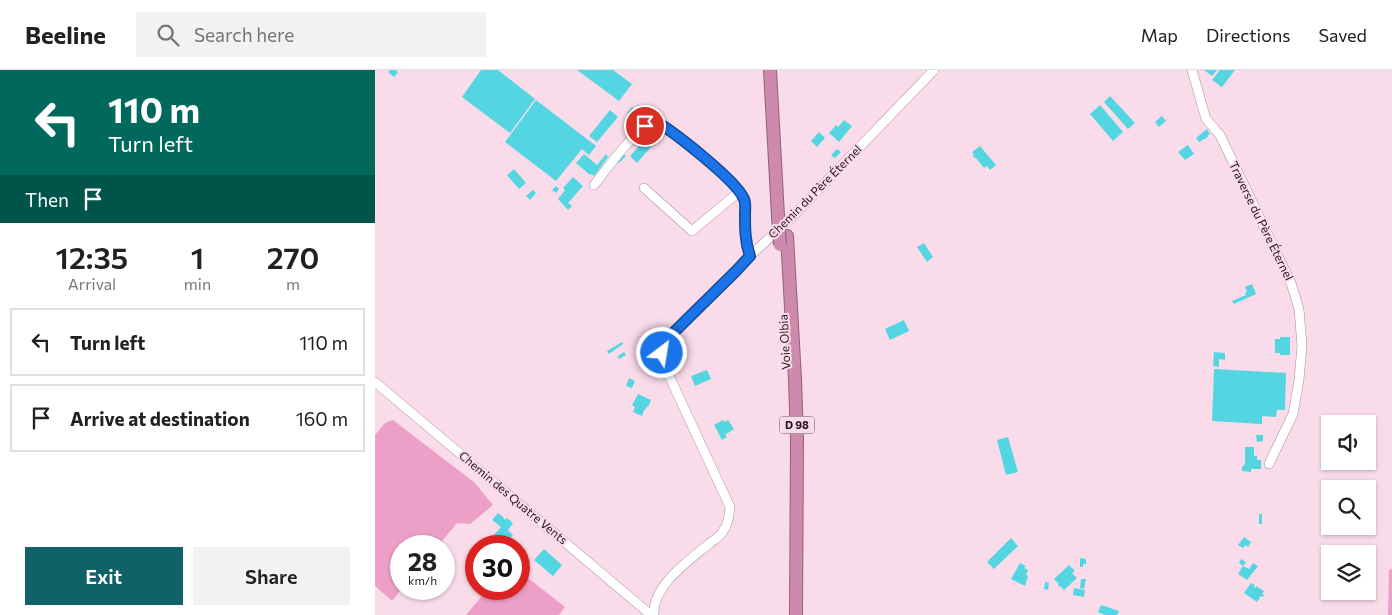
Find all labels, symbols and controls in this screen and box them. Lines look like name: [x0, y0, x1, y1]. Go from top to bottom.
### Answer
search box: [136, 12, 486, 57]
text: Beeline: [25, 20, 106, 49]
icon: search: [154, 21, 182, 49]
text: Search here: [194, 23, 294, 46]
text: Map: [1141, 24, 1178, 46]
text: Directions: [1206, 24, 1290, 46]
text: Saved: [1318, 24, 1367, 46]
text: 110 m: [108, 87, 200, 130]
icon: left: [25, 90, 90, 155]
pin: [624, 105, 666, 147]
icon: arrive: [631, 112, 659, 140]
text: Turn left: [108, 130, 193, 157]
street label: Chemin du Père Éternel: [765, 142, 864, 241]
street label: Traverse du Père Éternel: [1227, 159, 1297, 282]
icon: arrive: [79, 185, 107, 213]
text: Then: [25, 188, 69, 211]
text: 12:35: [56, 238, 128, 275]
text: 1: [191, 238, 204, 275]
text: 270: [267, 238, 319, 275]
text: Arrival: [68, 274, 116, 293]
text: min: [184, 274, 211, 293]
text: m: [286, 274, 300, 293]
street label: Voie Olbia: [776, 314, 792, 370]
position arrow: [635, 326, 687, 378]
icon: left: [27, 328, 55, 356]
text: Turn left: [70, 331, 145, 354]
text: 110 m: [299, 331, 348, 354]
icon: arrive: [27, 404, 55, 432]
text: Arrive at destination: [70, 407, 250, 430]
text: 160 m: [296, 407, 348, 430]
map controls: [1321, 415, 1376, 600]
button: sound: [1321, 415, 1376, 470]
road number: D 98: [779, 416, 815, 434]
street label: Chemin des Quatre Vents: [457, 448, 571, 547]
button: search: [1321, 480, 1376, 535]
speed limit sign: 30: [465, 535, 530, 600]
button: layers: [1321, 545, 1376, 600]
text: 28: [408, 546, 437, 576]
button: Exit: [25, 547, 183, 605]
button: Share: [193, 547, 350, 605]
text: km/h: [408, 573, 437, 587]

